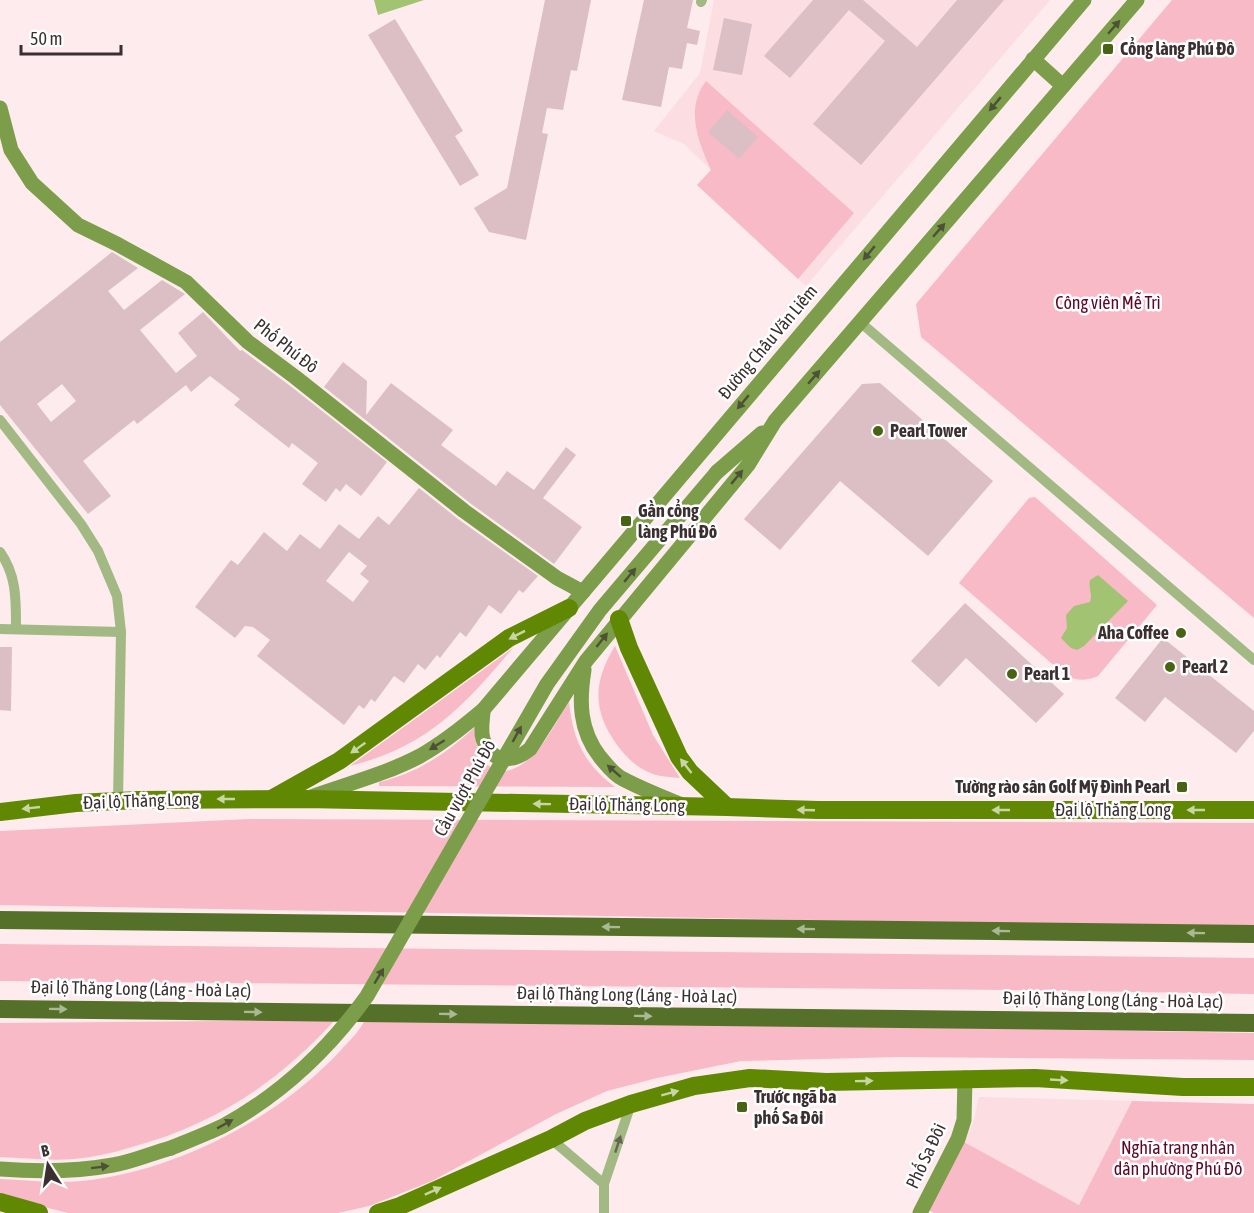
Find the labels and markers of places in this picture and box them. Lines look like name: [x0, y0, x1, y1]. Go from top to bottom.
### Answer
place label: Cổng làng Phú Đô: [1120, 37, 1235, 59]
marker: Cổng làng Phú Đô: [1101, 42, 1115, 56]
place label: Pearl Tower: [890, 420, 968, 441]
marker: Pearl Tower: [871, 424, 885, 438]
place label: Gần cổng làng Phú Đô: [638, 499, 717, 542]
marker: Gần cổng làng Phú Đô: [619, 514, 633, 528]
place label: Aha Coffee: [1097, 622, 1169, 643]
marker: Aha Coffee: [1174, 626, 1188, 640]
place label: Pearl 2: [1182, 656, 1228, 677]
marker: Pearl 2: [1163, 660, 1177, 674]
place label: Pearl 1: [1024, 663, 1070, 684]
marker: Pearl 1: [1005, 667, 1019, 681]
place label: Tường rào sân Golf Mỹ Đình Pearl: [955, 776, 1170, 797]
marker: Tường rào sân Golf Mỹ Đình Pearl: [1175, 780, 1189, 794]
place label: Trước ngã ba phố Sa Đôi: [754, 1086, 836, 1128]
marker: Trước ngã ba phố Sa Đôi: [735, 1100, 749, 1114]

